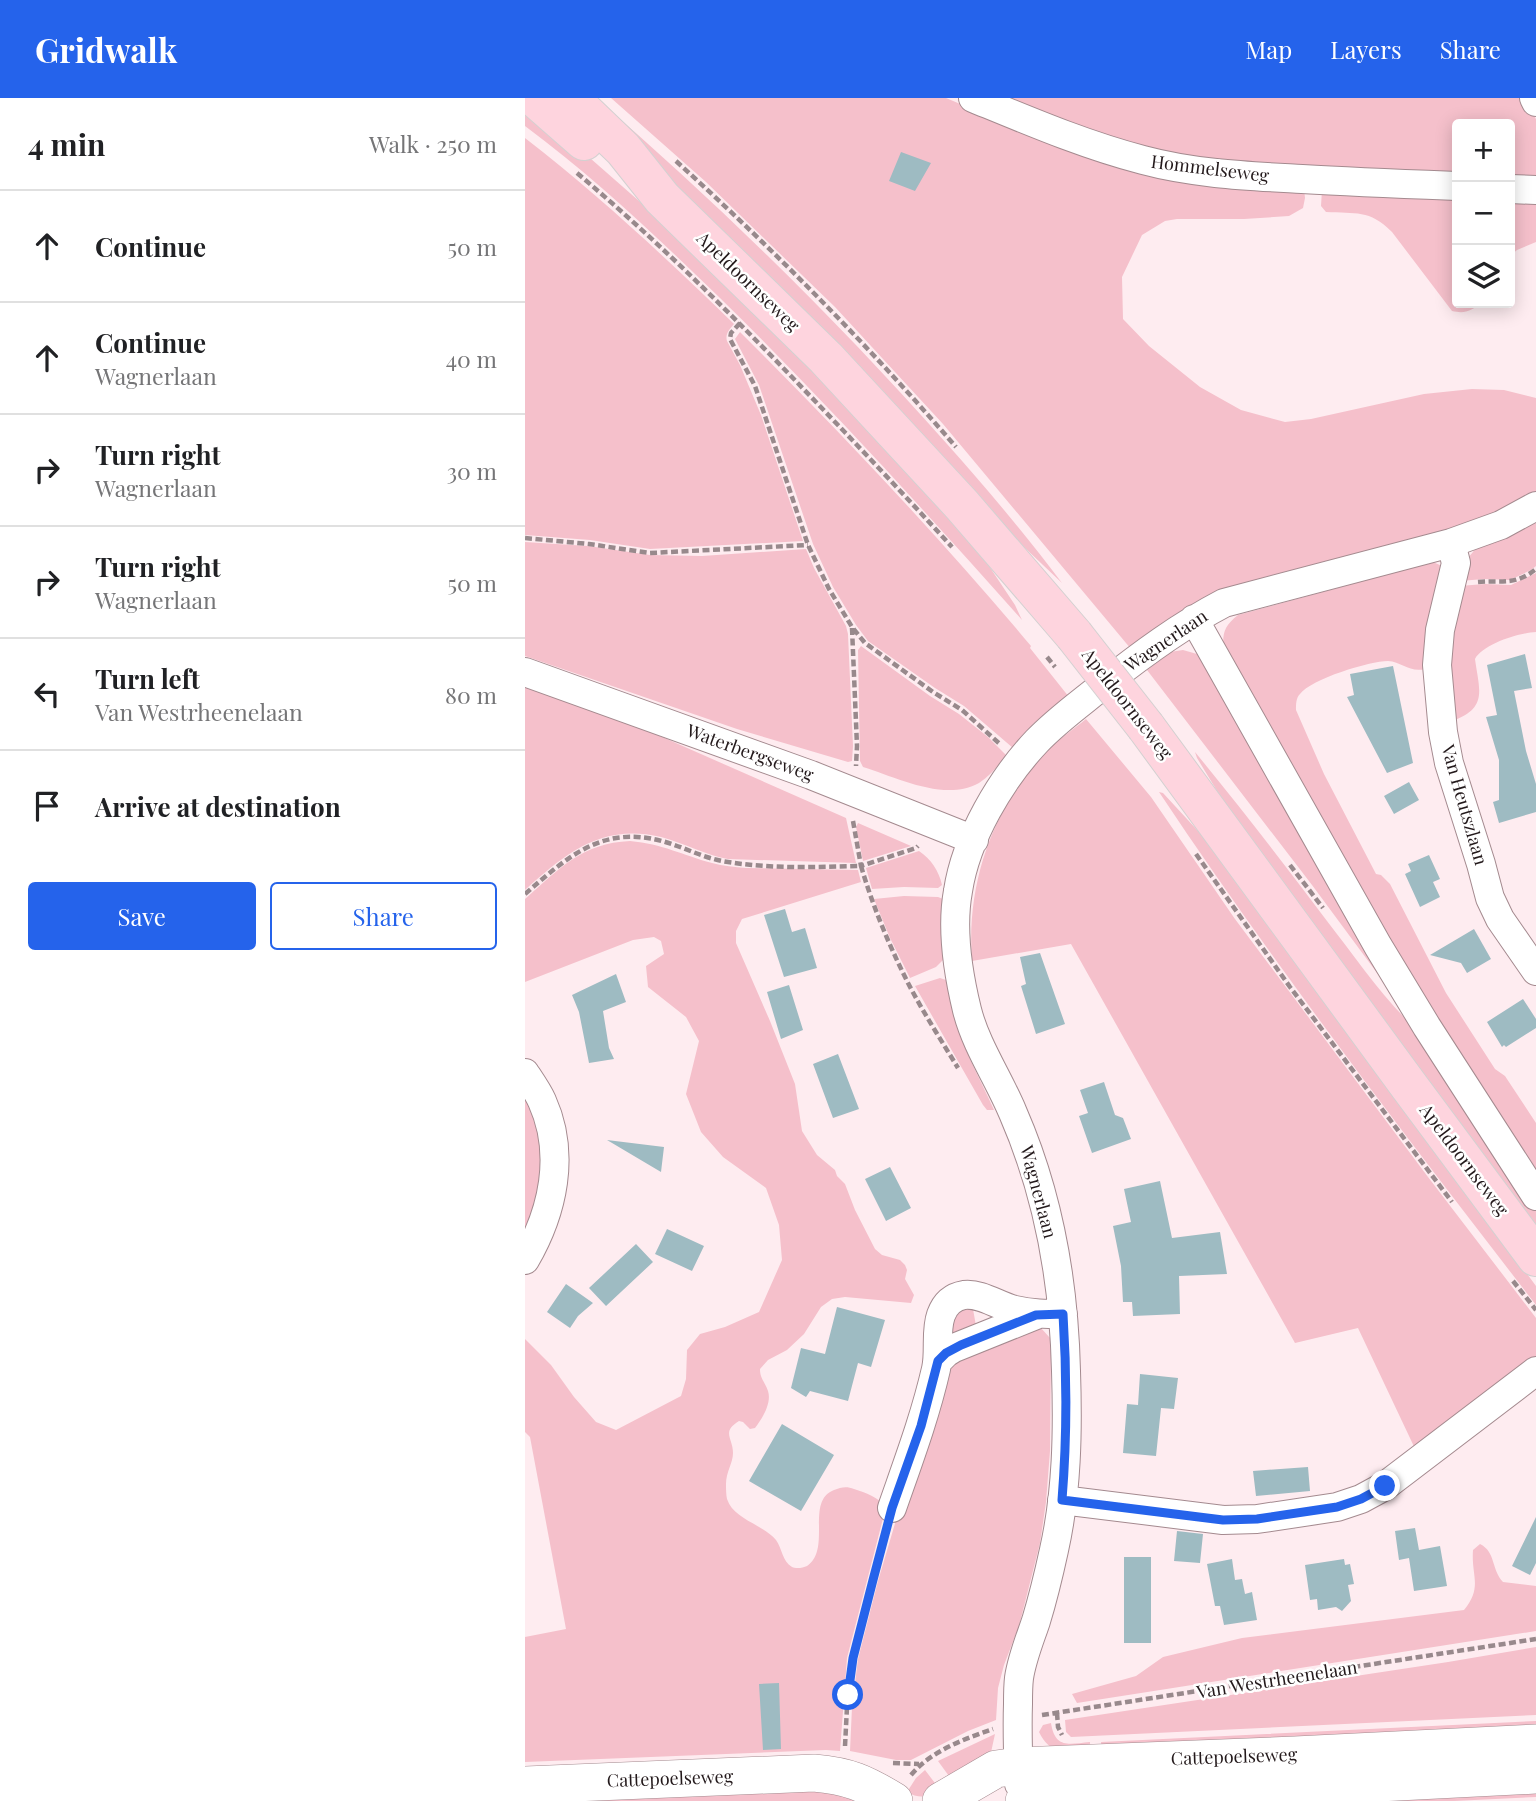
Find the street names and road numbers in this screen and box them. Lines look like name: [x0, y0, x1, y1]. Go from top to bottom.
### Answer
street label: Hommelseweg: [1150, 149, 1271, 187]
street label: Apeldoornseweg: [691, 225, 806, 337]
street label: Wagnerlaan: [1118, 603, 1212, 677]
street label: Apeldoornseweg: [1076, 642, 1179, 764]
street label: Waterbergseweg: [683, 718, 818, 786]
street label: Van Heutszlaan: [1436, 741, 1494, 868]
street label: Apeldoornseweg: [1414, 1098, 1515, 1221]
street label: Wagnerlaan: [1015, 1142, 1063, 1241]
street label: Van Westrheenelaan: [1194, 1654, 1359, 1704]
street label: Cattepoelseweg: [1170, 1742, 1298, 1770]
street label: Cattepoelseweg: [606, 1764, 734, 1792]

